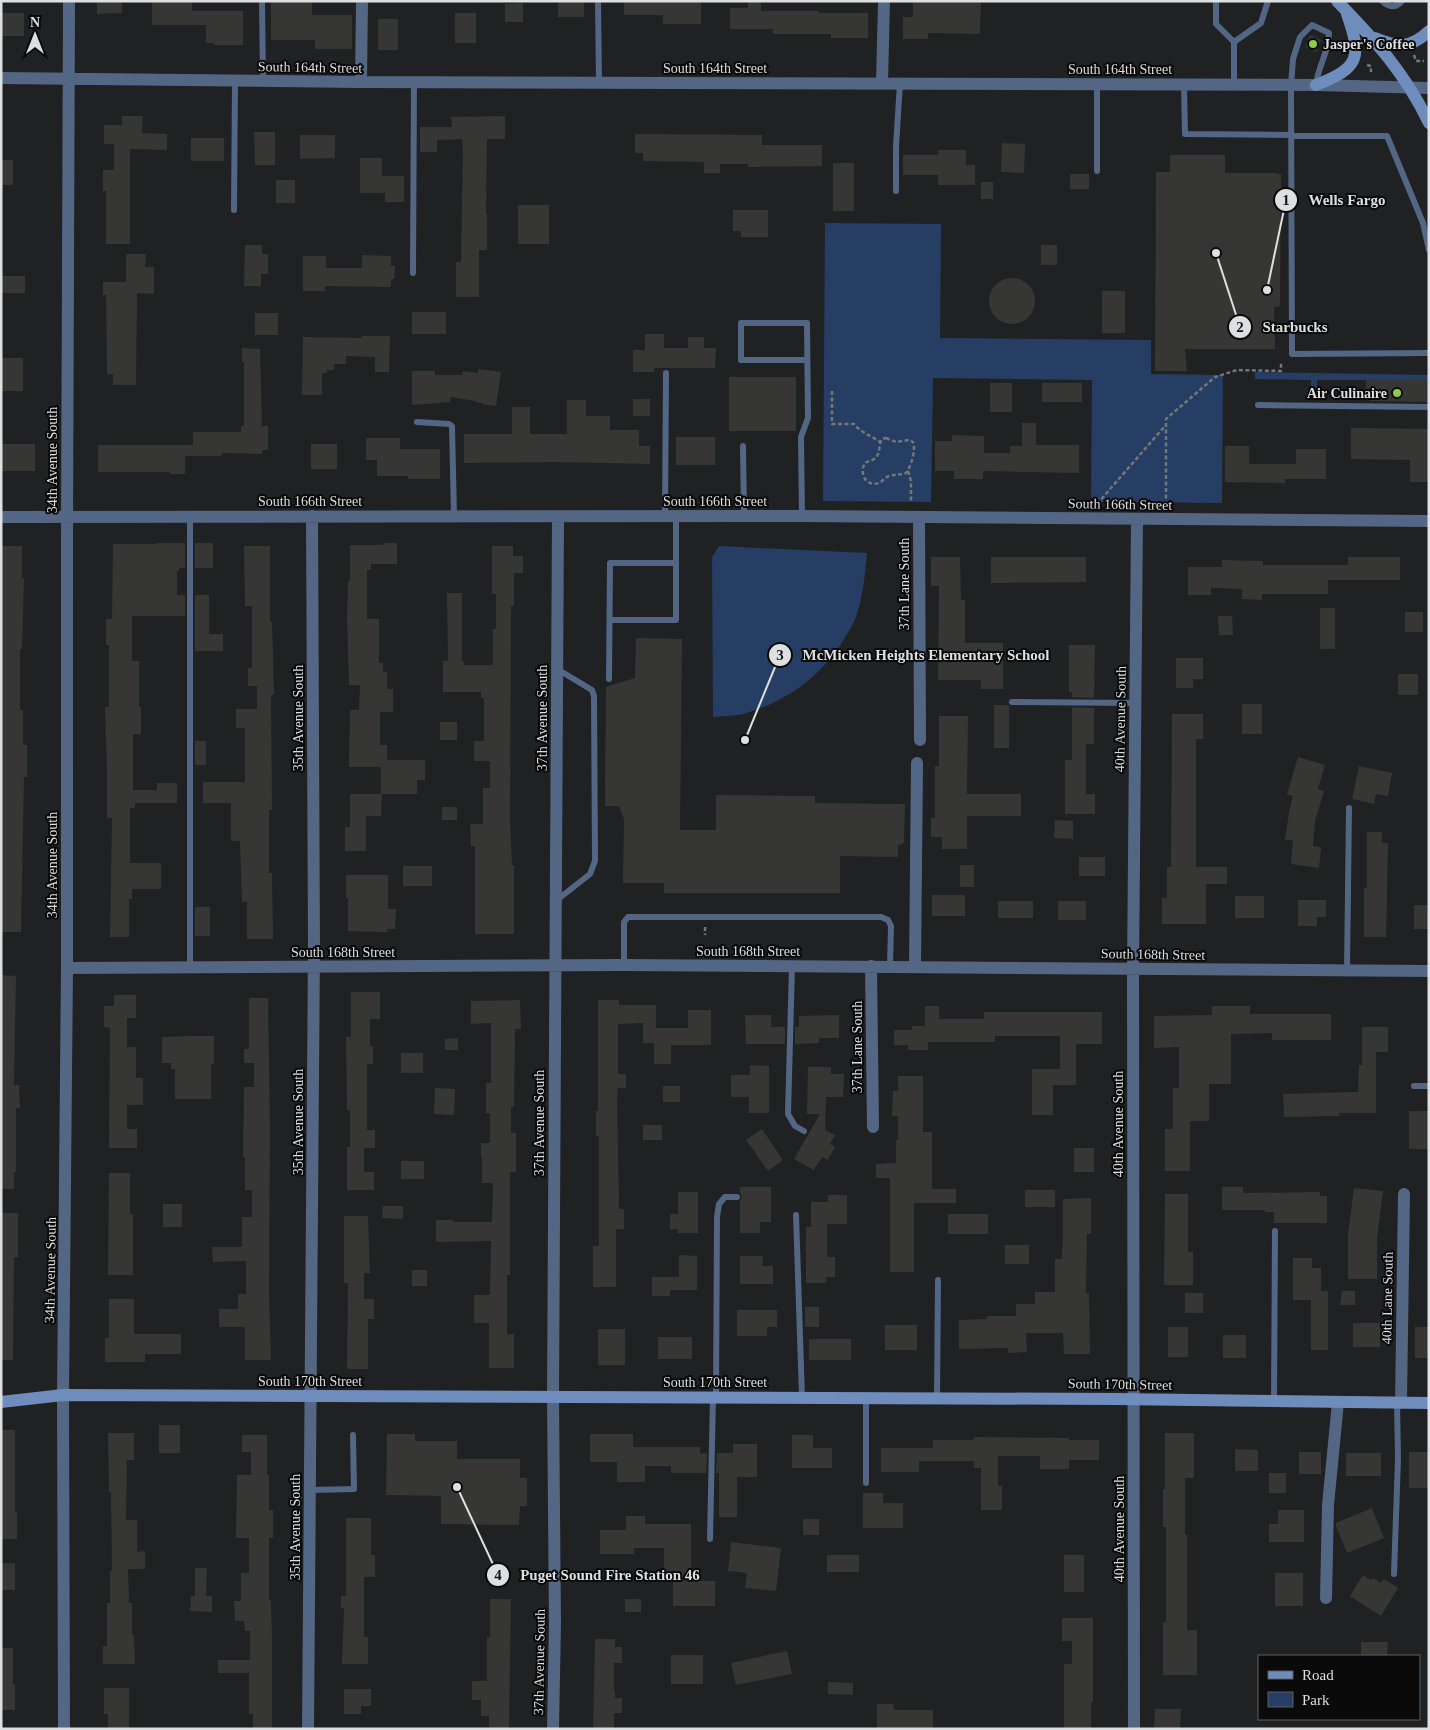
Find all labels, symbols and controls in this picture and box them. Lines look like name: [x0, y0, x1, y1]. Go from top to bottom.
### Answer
north arrow: [10, 10, 60, 60]
text: N: [30, 15, 40, 30]
place label: Jasper's Coffee: [1323, 37, 1414, 52]
marker: Jasper's Coffee: [1307, 38, 1319, 50]
street label: South 164th Street: [258, 59, 362, 76]
street label: South 164th Street: [663, 61, 767, 76]
street label: South 164th Street: [1068, 62, 1172, 77]
callout: Wells Fargo: [1273, 185, 1395, 215]
text: 1: [1282, 192, 1290, 208]
text: Wells Fargo: [1308, 192, 1386, 208]
callout: Starbucks: [1227, 312, 1337, 342]
text: 2: [1236, 319, 1244, 335]
text: Starbucks: [1262, 319, 1328, 335]
place label: Air Culinaire: [1307, 386, 1387, 401]
marker: Air Culinaire: [1391, 387, 1403, 399]
street label: 34th Avenue South: [45, 407, 60, 513]
street label: South 166th Street: [258, 494, 362, 509]
street label: South 166th Street: [663, 494, 767, 509]
street label: South 166th Street: [1068, 496, 1172, 513]
street label: 37th Lane South: [897, 538, 912, 630]
callout: McMicken Heights Elementary School: [768, 640, 1060, 670]
text: 3: [776, 647, 784, 663]
text: McMicken Heights Elementary School: [802, 647, 1050, 663]
street label: 35th Avenue South: [291, 665, 306, 771]
street label: 37th Avenue South: [535, 665, 550, 771]
street label: 40th Avenue South: [1112, 666, 1129, 772]
street label: 34th Avenue South: [45, 812, 60, 918]
street label: South 168th Street: [696, 944, 800, 959]
street label: South 168th Street: [291, 945, 395, 960]
street label: South 168th Street: [1101, 946, 1205, 963]
street label: 37th Lane South: [850, 1001, 865, 1093]
street label: 35th Avenue South: [291, 1069, 306, 1175]
street label: 37th Avenue South: [532, 1070, 547, 1176]
street label: 40th Avenue South: [1111, 1071, 1126, 1177]
street label: 34th Avenue South: [42, 1217, 59, 1323]
street label: 40th Lane South: [1379, 1252, 1396, 1344]
street label: South 170th Street: [258, 1374, 362, 1389]
street label: South 170th Street: [663, 1375, 767, 1390]
street label: South 170th Street: [1068, 1376, 1172, 1393]
street label: 35th Avenue South: [288, 1474, 303, 1580]
street label: 40th Avenue South: [1112, 1476, 1127, 1582]
callout: Puget Sound Fire Station 46: [485, 1560, 710, 1590]
text: 4: [494, 1567, 502, 1583]
text: Puget Sound Fire Station 46: [520, 1567, 700, 1583]
street label: 37th Avenue South: [531, 1609, 548, 1715]
legend: [1258, 1655, 1420, 1720]
text: Road: [1302, 1667, 1334, 1683]
text: Park: [1302, 1692, 1330, 1708]

